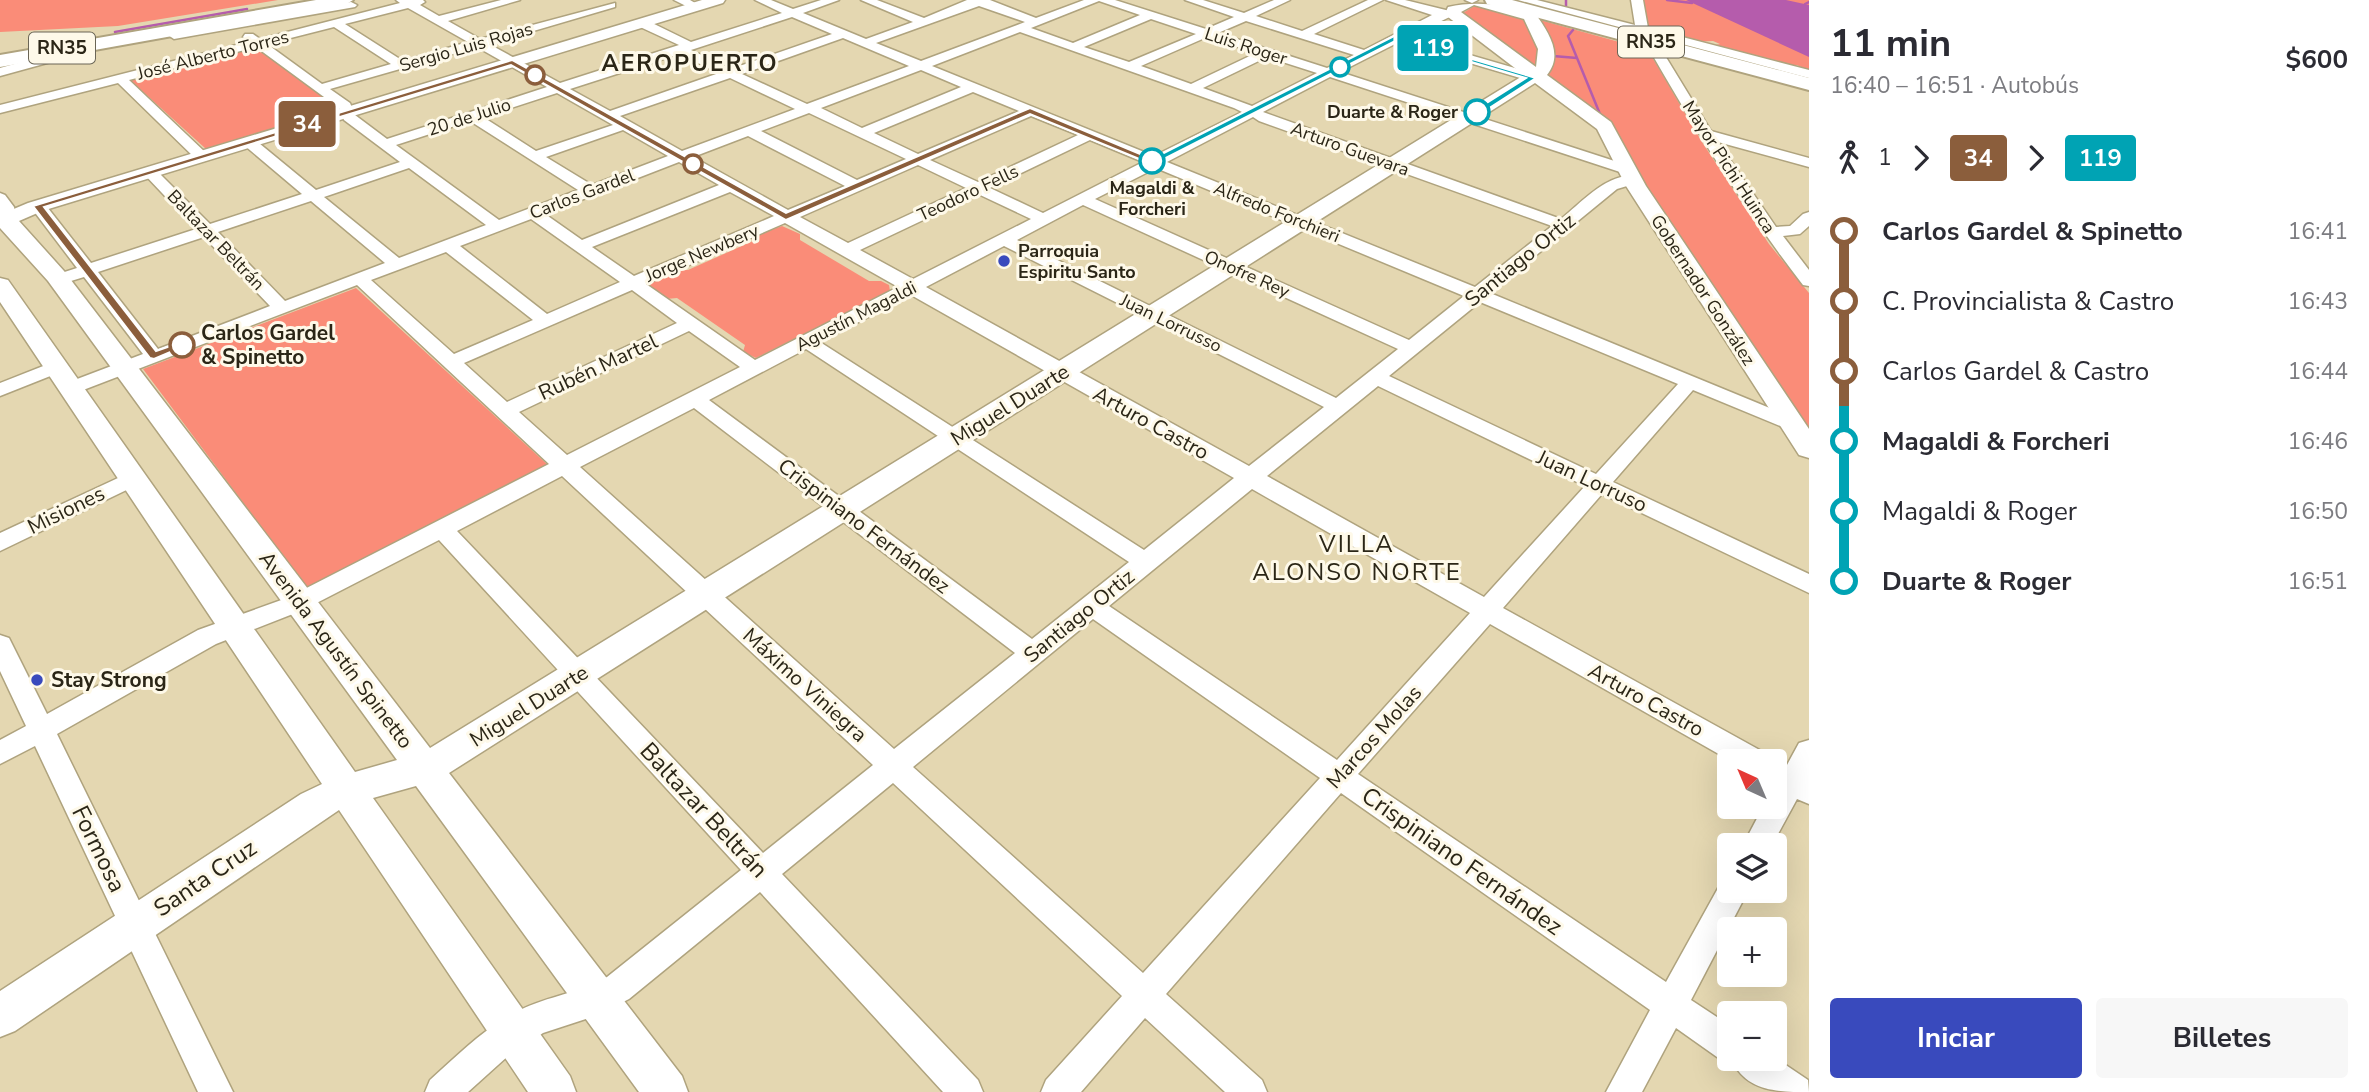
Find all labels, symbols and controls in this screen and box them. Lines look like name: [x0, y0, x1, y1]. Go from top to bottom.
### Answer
street label: Sergio Luis Rojas: [396, 16, 536, 78]
text: 11 min: [1830, 18, 1951, 69]
street label: Luis Roger: [1202, 21, 1291, 71]
street label: José Alberto Torres: [134, 25, 291, 86]
line badge: 119: [1393, 25, 1473, 71]
road number: RN35: [1618, 26, 1684, 58]
road number: RN35: [29, 32, 95, 64]
text: 119: [1411, 32, 1455, 64]
text: $600: [2286, 42, 2348, 77]
district label: AEROPUERTO: [602, 48, 778, 79]
unlabelled marker: [1330, 57, 1350, 77]
unlabelled marker: [525, 65, 545, 85]
text: 16:40 – 16:51 · Autobús: [1830, 70, 2079, 101]
street label: 20 de Julio: [424, 92, 514, 142]
street label: Mayor Pichi Huinca: [1677, 96, 1781, 238]
marker: Duarte & Roger: [1464, 99, 1490, 125]
place label: Duarte & Roger: [1327, 100, 1458, 124]
line badge: 34: [276, 101, 338, 147]
text: 34: [293, 108, 321, 140]
street label: Arturo Guevara: [1287, 116, 1413, 182]
icon: walk: [1830, 139, 1868, 177]
icon: forward: [1902, 139, 1940, 177]
icon: forward: [2017, 139, 2055, 177]
text: 1: [1878, 142, 1892, 173]
text: 34: [1964, 142, 1993, 174]
text: 119: [2079, 142, 2122, 174]
marker: Magaldi & Forcheri: [1139, 148, 1165, 174]
unlabelled marker: [683, 154, 703, 174]
street label: Teodoro Fells: [914, 159, 1022, 227]
street label: Carlos Gardel: [526, 163, 639, 225]
place label: Magaldi & Forcheri: [1109, 176, 1196, 221]
street label: Alfredo Forchieri: [1210, 176, 1344, 248]
street label: Baltazar Beltrán: [162, 185, 270, 295]
street label: Santiago Ortiz: [1459, 207, 1581, 313]
street label: Gobernador González: [1645, 210, 1761, 370]
text: Carlos Gardel & Spinetto: [1882, 214, 2183, 249]
text: 16:41: [2288, 216, 2348, 247]
street label: Jorge Newbery: [641, 218, 763, 288]
place label: Parroquia Espiritu Santo: [1018, 239, 1136, 284]
street label: Onofre Rey: [1201, 245, 1294, 304]
marker: Parroquia Espiritu Santo: [996, 253, 1012, 269]
street label: Agustín Magaldi: [792, 275, 920, 357]
text: C. Provincialista & Castro: [1882, 284, 2174, 319]
text: 16:43: [2288, 286, 2348, 317]
street label: Juan Lorrusso: [1115, 288, 1226, 358]
place label: Carlos Gardel & Spinetto: [201, 319, 335, 371]
street label: Rubén Martel: [534, 327, 663, 407]
marker: Carlos Gardel & Spinetto: [169, 332, 195, 358]
text: Carlos Gardel & Castro: [1882, 354, 2149, 389]
text: 16:44: [2288, 356, 2348, 387]
street label: Miguel Duarte: [945, 357, 1075, 453]
street label: Arturo Castro: [1088, 380, 1214, 466]
text: Magaldi & Forcheri: [1882, 424, 2110, 459]
text: 16:46: [2288, 426, 2348, 457]
street label: Juan Lorruso: [1531, 443, 1652, 519]
street label: Crispiniano Fernández: [772, 452, 956, 600]
street label: Misiones: [23, 479, 109, 541]
text: Magaldi & Roger: [1882, 494, 2077, 529]
text: 16:50: [2288, 496, 2348, 527]
district label: VILLA ALONSO NORTE: [1252, 528, 1462, 588]
street label: Avenida Agustín Spinetto: [253, 546, 419, 754]
street label: Santiago Ortiz: [1018, 563, 1140, 669]
text: Duarte & Roger: [1882, 564, 2071, 599]
text: 16:51: [2288, 566, 2348, 597]
street label: Máximo Viniegra: [737, 622, 873, 748]
street label: Arturo Castro: [1583, 657, 1709, 743]
street label: Miguel Duarte: [464, 658, 594, 754]
place label: Stay Strong: [51, 666, 167, 694]
marker: Stay Strong: [29, 672, 45, 688]
street label: Marcos Molas: [1320, 679, 1428, 795]
street label: Baltazar Beltrán: [633, 735, 775, 885]
north arrow: [1717, 749, 1787, 819]
map controls: [1717, 749, 1787, 1071]
street label: Crispiniano Fernández: [1355, 780, 1569, 942]
street label: Formosa: [64, 800, 134, 898]
street label: Santa Cruz: [147, 832, 263, 924]
button: layers: [1717, 833, 1787, 903]
button: +: [1717, 917, 1787, 987]
button: Iniciar: [1830, 998, 2082, 1078]
button: Billetes: [2096, 998, 2348, 1078]
button: −: [1717, 1001, 1787, 1071]

